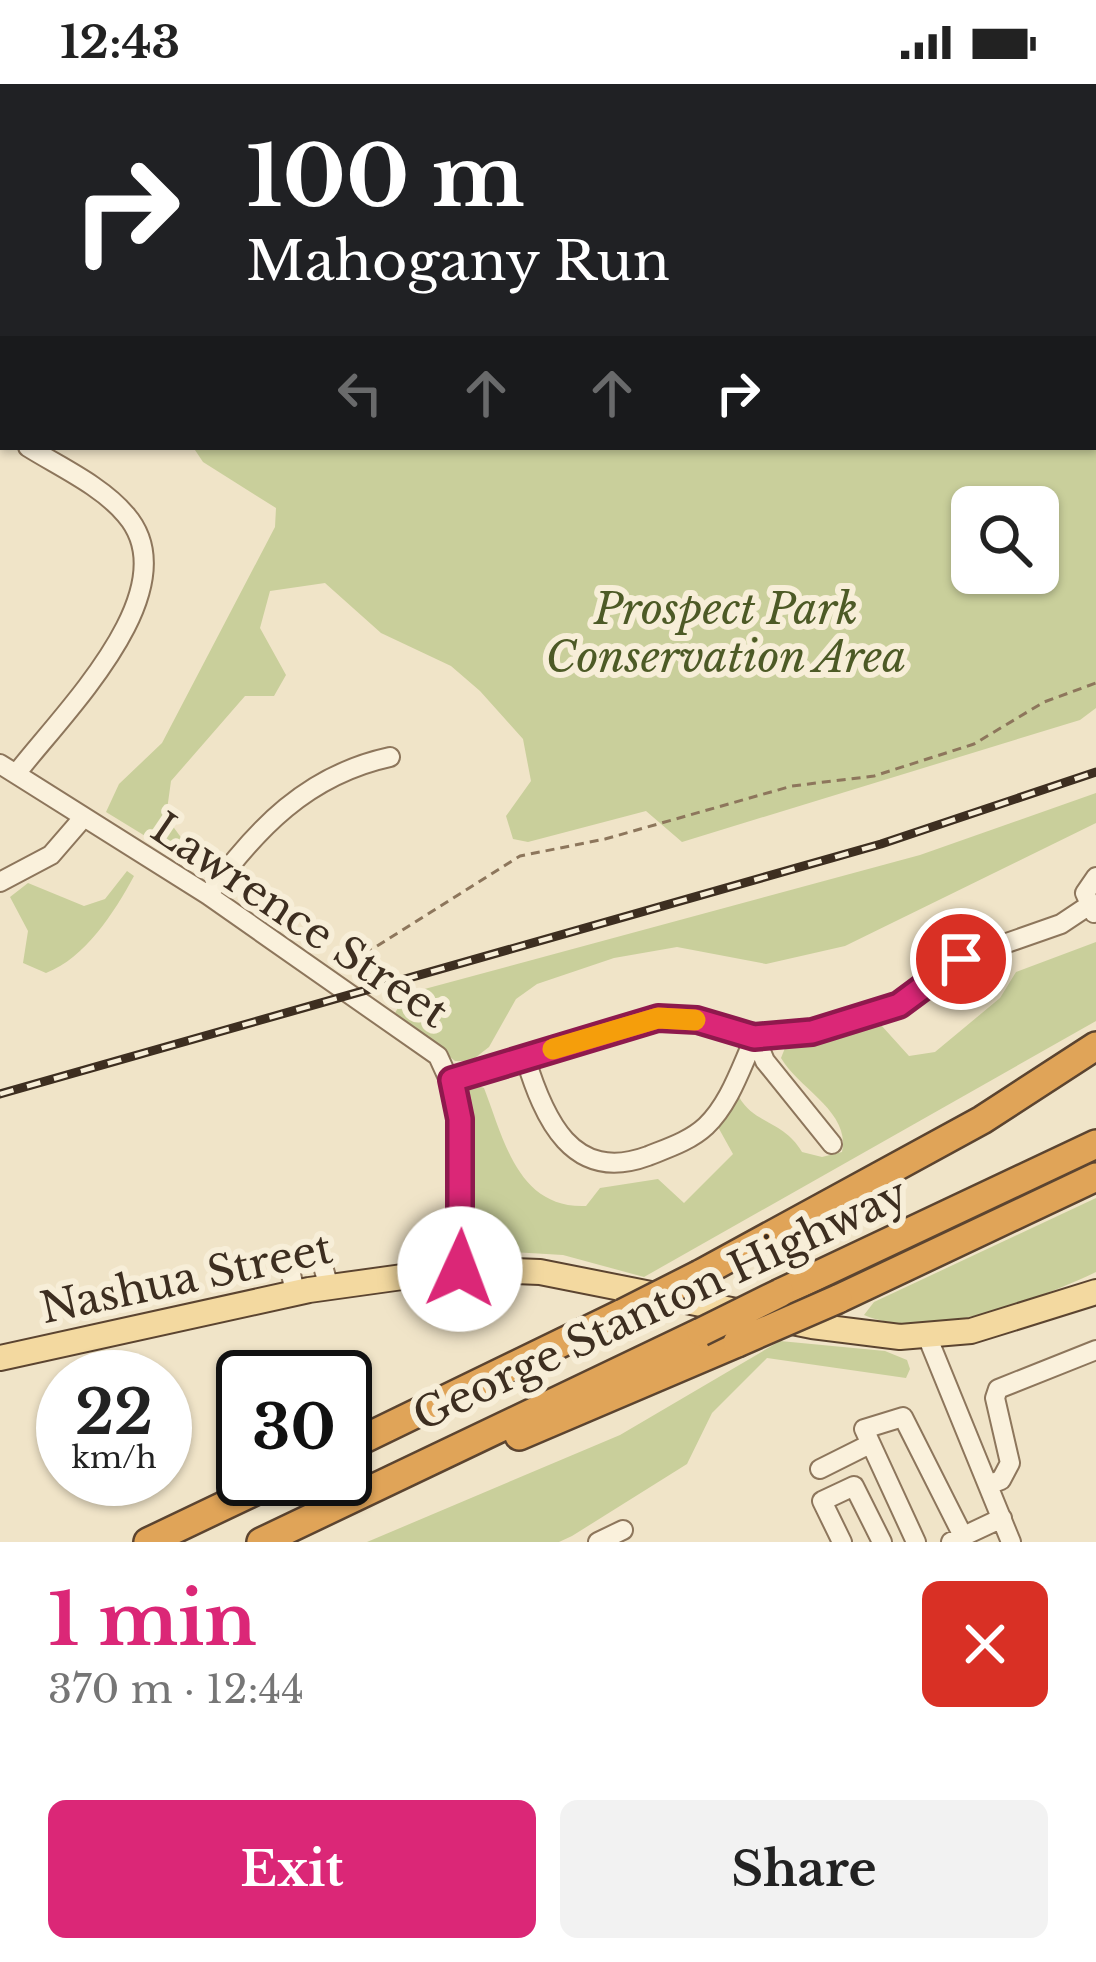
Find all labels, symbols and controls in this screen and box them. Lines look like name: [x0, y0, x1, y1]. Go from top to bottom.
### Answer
text: 12:43: [60, 14, 180, 70]
text: 100 m: [246, 125, 525, 229]
icon: right: [48, 132, 204, 288]
text: Mahogany Run: [246, 228, 670, 295]
icon: left: [327, 360, 393, 426]
icon: ahead: [453, 360, 519, 426]
icon: ahead: [579, 360, 645, 426]
icon: right: [705, 360, 771, 426]
map controls: [951, 486, 1059, 594]
button: search: [951, 486, 1059, 594]
park label: Prospect Park Conservation Area: [546, 583, 906, 683]
street label: Lawrence Street: [142, 802, 458, 1038]
pin: [910, 908, 1012, 1010]
icon: arrive: [928, 926, 994, 992]
street label: George Stanton Highway: [405, 1166, 916, 1442]
position arrow: [397, 1206, 523, 1332]
street label: Nashua Street: [35, 1222, 337, 1334]
speed limit sign: 30: [216, 1350, 372, 1506]
text: 22: [75, 1376, 153, 1450]
text: km/h: [71, 1439, 157, 1476]
text: 1 min: [48, 1575, 257, 1664]
button: close: [922, 1581, 1048, 1707]
text: 370 m · 12:44: [48, 1665, 304, 1714]
button: Exit: [48, 1800, 536, 1938]
button: Share: [560, 1800, 1048, 1938]

